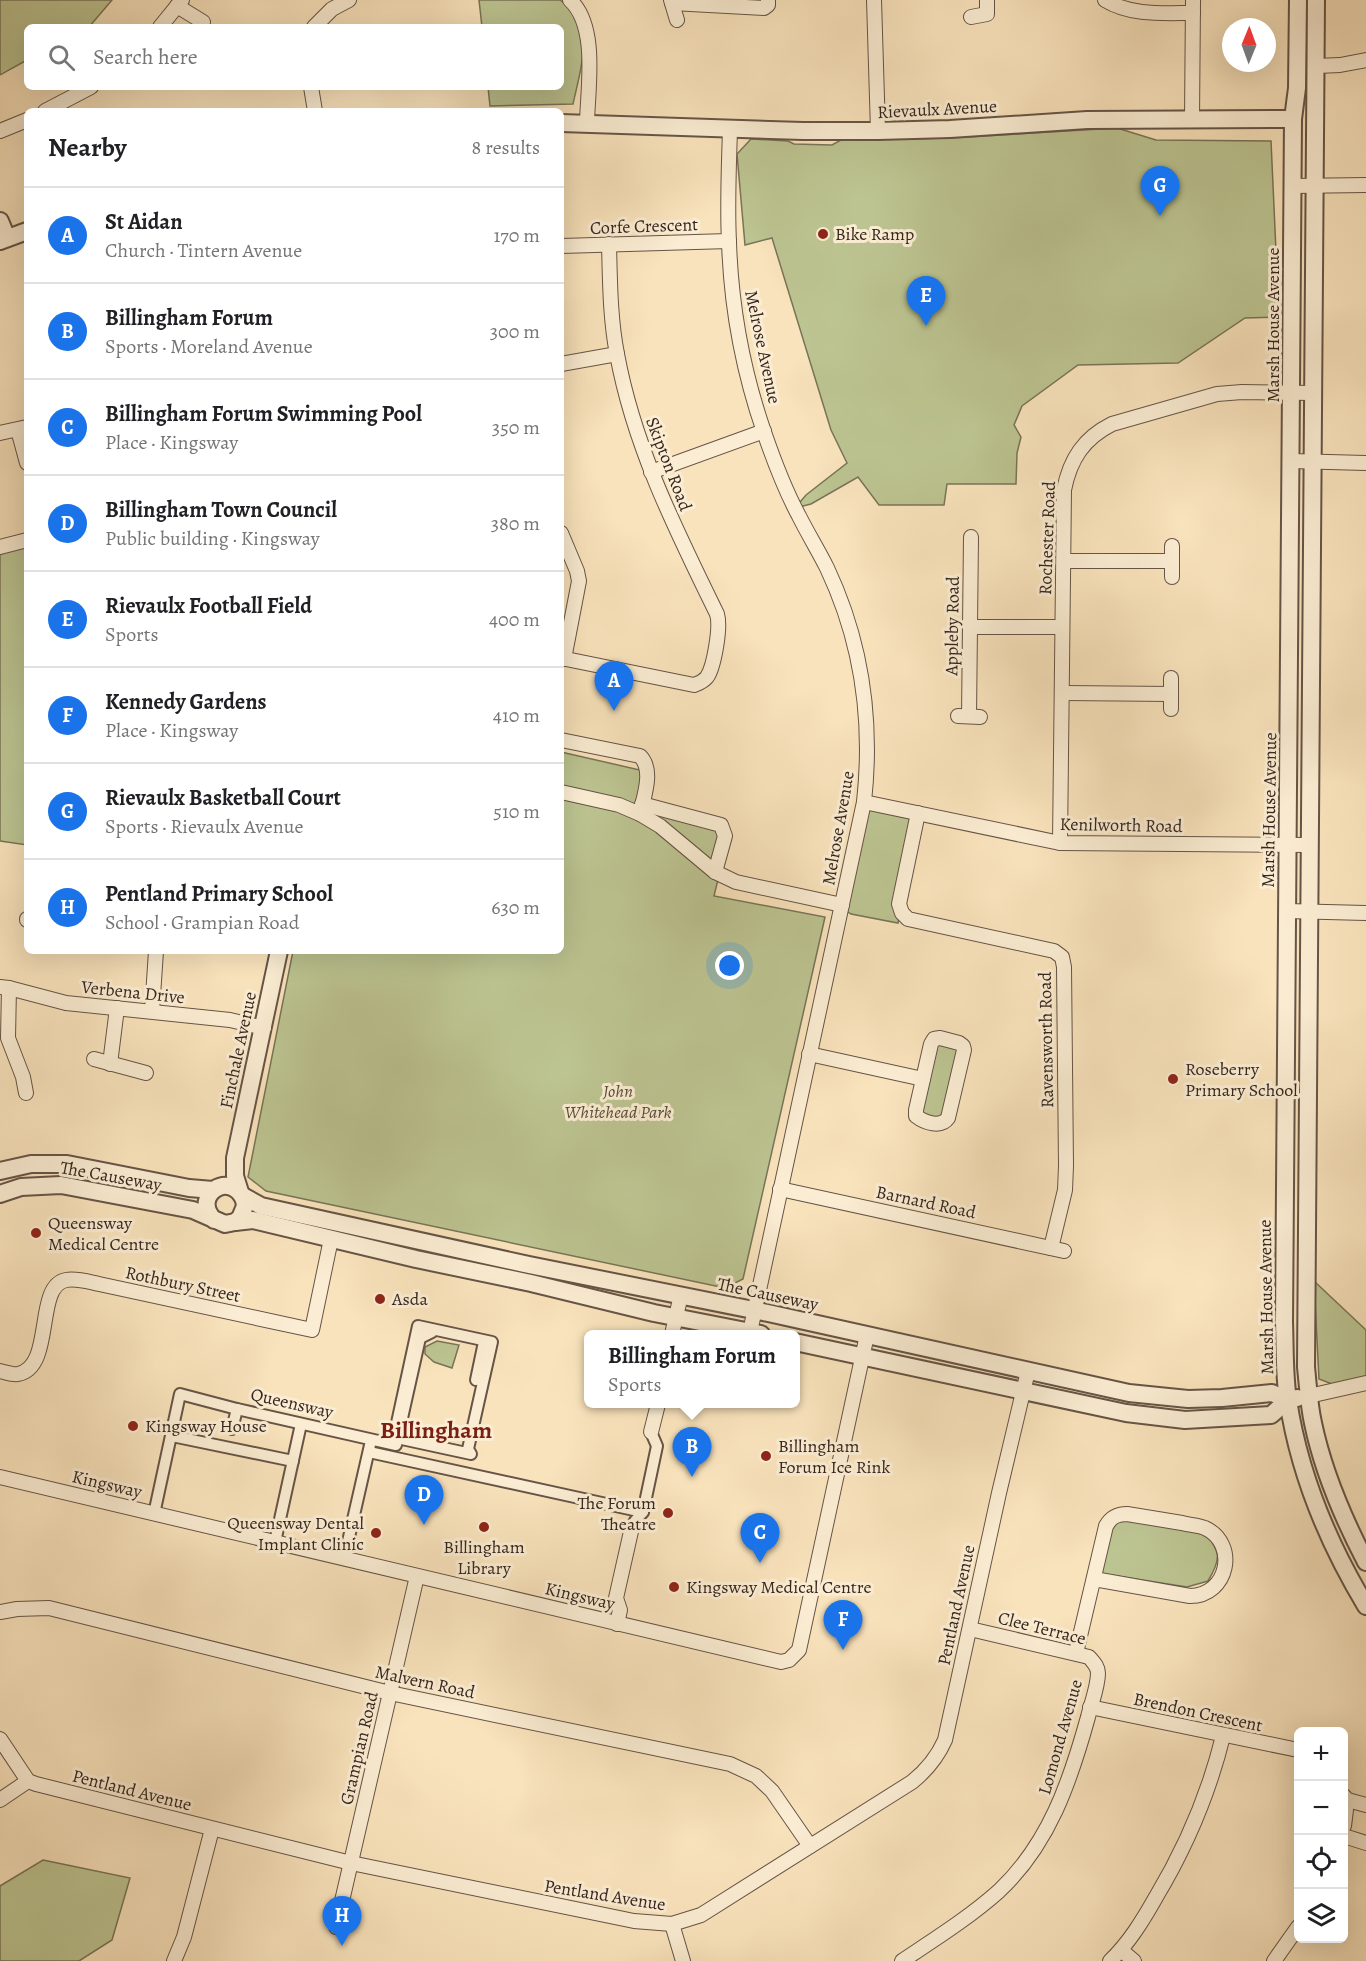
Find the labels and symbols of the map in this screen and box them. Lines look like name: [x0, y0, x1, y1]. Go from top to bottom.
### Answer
north arrow: [1222, 18, 1276, 72]
street label: Rievaulx Avenue: [876, 94, 998, 124]
pin: G: [1140, 166, 1180, 216]
street label: Corfe Crescent: [590, 212, 699, 240]
place label: Bike Ramp: [835, 222, 914, 246]
marker: Bike Ramp: [816, 227, 830, 241]
street label: Marsh House Avenue: [1261, 247, 1285, 403]
pin: E: [906, 276, 946, 326]
street label: Melrose Avenue: [739, 288, 787, 406]
street label: Skipton Road: [640, 414, 698, 515]
street label: Rochester Road: [1033, 480, 1061, 595]
street label: Appleby Road: [939, 576, 965, 677]
pin: A: [594, 662, 634, 711]
street label: Marsh House Avenue: [1256, 732, 1282, 888]
street label: Melrose Avenue: [816, 769, 860, 887]
street label: Kenilworth Road: [1059, 812, 1183, 838]
your location: [715, 951, 744, 980]
street label: Ravensworth Road: [1033, 971, 1059, 1108]
street label: Verbena Drive: [79, 975, 186, 1009]
street label: Finchale Avenue: [214, 989, 262, 1111]
place label: Roseberry Primary School: [1185, 1057, 1298, 1102]
marker: Roseberry Primary School: [1166, 1072, 1180, 1086]
park label: John Whitehead Park: [564, 1079, 672, 1124]
street label: The Causeway: [58, 1155, 165, 1197]
street label: Barnard Road: [874, 1180, 979, 1224]
place label: Queensway Medical Centre: [48, 1211, 159, 1256]
street label: Marsh House Avenue: [1253, 1219, 1279, 1375]
marker: Queensway Medical Centre: [29, 1226, 43, 1240]
street label: Rothbury Street: [123, 1260, 243, 1308]
street label: The Causeway: [715, 1272, 822, 1317]
place label: Asda: [391, 1287, 428, 1311]
marker: Asda: [373, 1292, 387, 1306]
street label: Queensway: [248, 1382, 337, 1424]
place label: Kingsway House: [145, 1414, 267, 1438]
district label: Billingham: [380, 1414, 492, 1446]
marker: Kingsway House: [126, 1419, 140, 1433]
pin: B: [672, 1428, 712, 1477]
place label: Billingham Forum Ice Rink: [778, 1434, 890, 1479]
marker: Billingham Forum Ice Rink: [759, 1449, 773, 1463]
street label: Kingsway: [70, 1464, 145, 1504]
pin: D: [404, 1476, 444, 1525]
place label: The Forum Theatre: [578, 1491, 656, 1536]
marker: The Forum Theatre: [661, 1506, 675, 1520]
place label: Queensway Dental Implant Clinic: [227, 1511, 365, 1556]
pin: C: [740, 1514, 780, 1563]
marker: Billingham Library: [477, 1520, 491, 1534]
marker: Queensway Dental Implant Clinic: [369, 1526, 383, 1540]
place label: Billingham Library: [443, 1535, 525, 1580]
street label: Pentland Avenue: [932, 1543, 980, 1667]
place label: Kingsway Medical Centre: [686, 1575, 872, 1599]
street label: Kingsway: [543, 1576, 618, 1616]
marker: Kingsway Medical Centre: [667, 1580, 681, 1594]
pin: F: [824, 1600, 862, 1650]
street label: Clee Terrace: [996, 1606, 1088, 1650]
street label: Malvern Road: [373, 1660, 477, 1704]
street label: Lomond Avenue: [1032, 1677, 1088, 1797]
street label: Brendon Crescent: [1131, 1687, 1265, 1737]
street label: Grampian Road: [334, 1689, 384, 1807]
street label: Pentland Avenue: [70, 1764, 194, 1816]
street label: Pentland Avenue: [543, 1874, 667, 1916]
pin: H: [322, 1896, 362, 1946]

